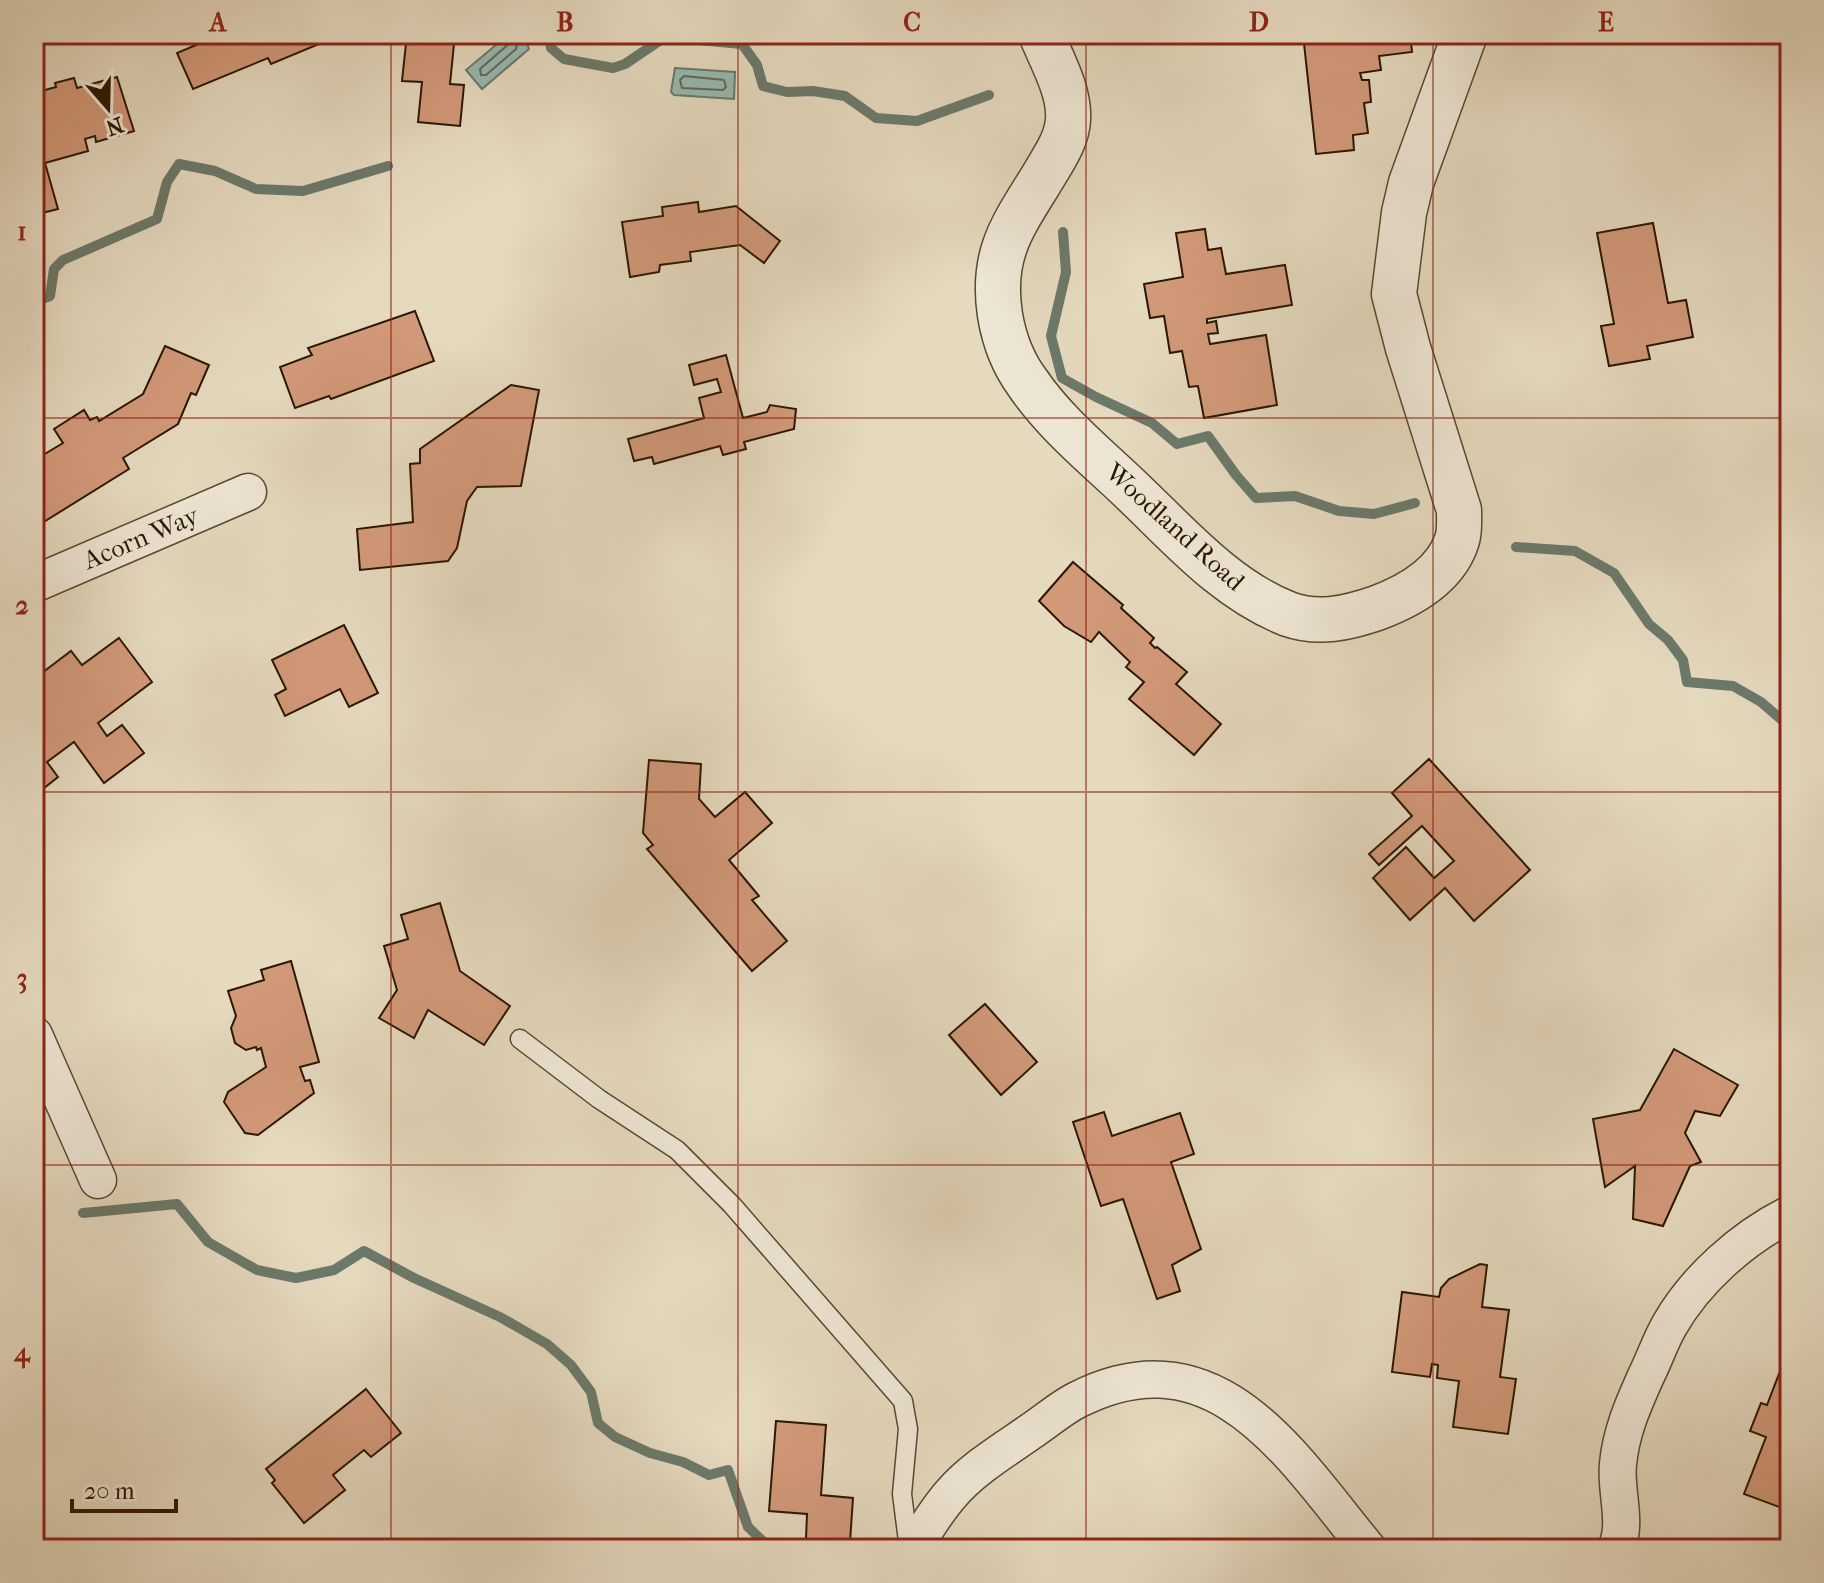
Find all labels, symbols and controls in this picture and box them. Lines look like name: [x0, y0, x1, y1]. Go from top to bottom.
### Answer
text: A: [208, 7, 228, 38]
text: B: [557, 7, 574, 38]
text: C: [903, 7, 921, 38]
text: D: [1249, 7, 1269, 38]
text: E: [1598, 7, 1614, 38]
north arrow: [68, 68, 148, 148]
text: N: [102, 111, 127, 141]
text: 1: [17, 216, 27, 247]
street label: Woodland Road: [1098, 456, 1251, 598]
street label: Acorn Way: [78, 499, 204, 577]
text: 2: [15, 590, 29, 621]
text: 3: [17, 963, 27, 994]
text: 4: [13, 1337, 31, 1369]
scale bar: [72, 1463, 176, 1513]
text: 20 m: [84, 1477, 135, 1505]

